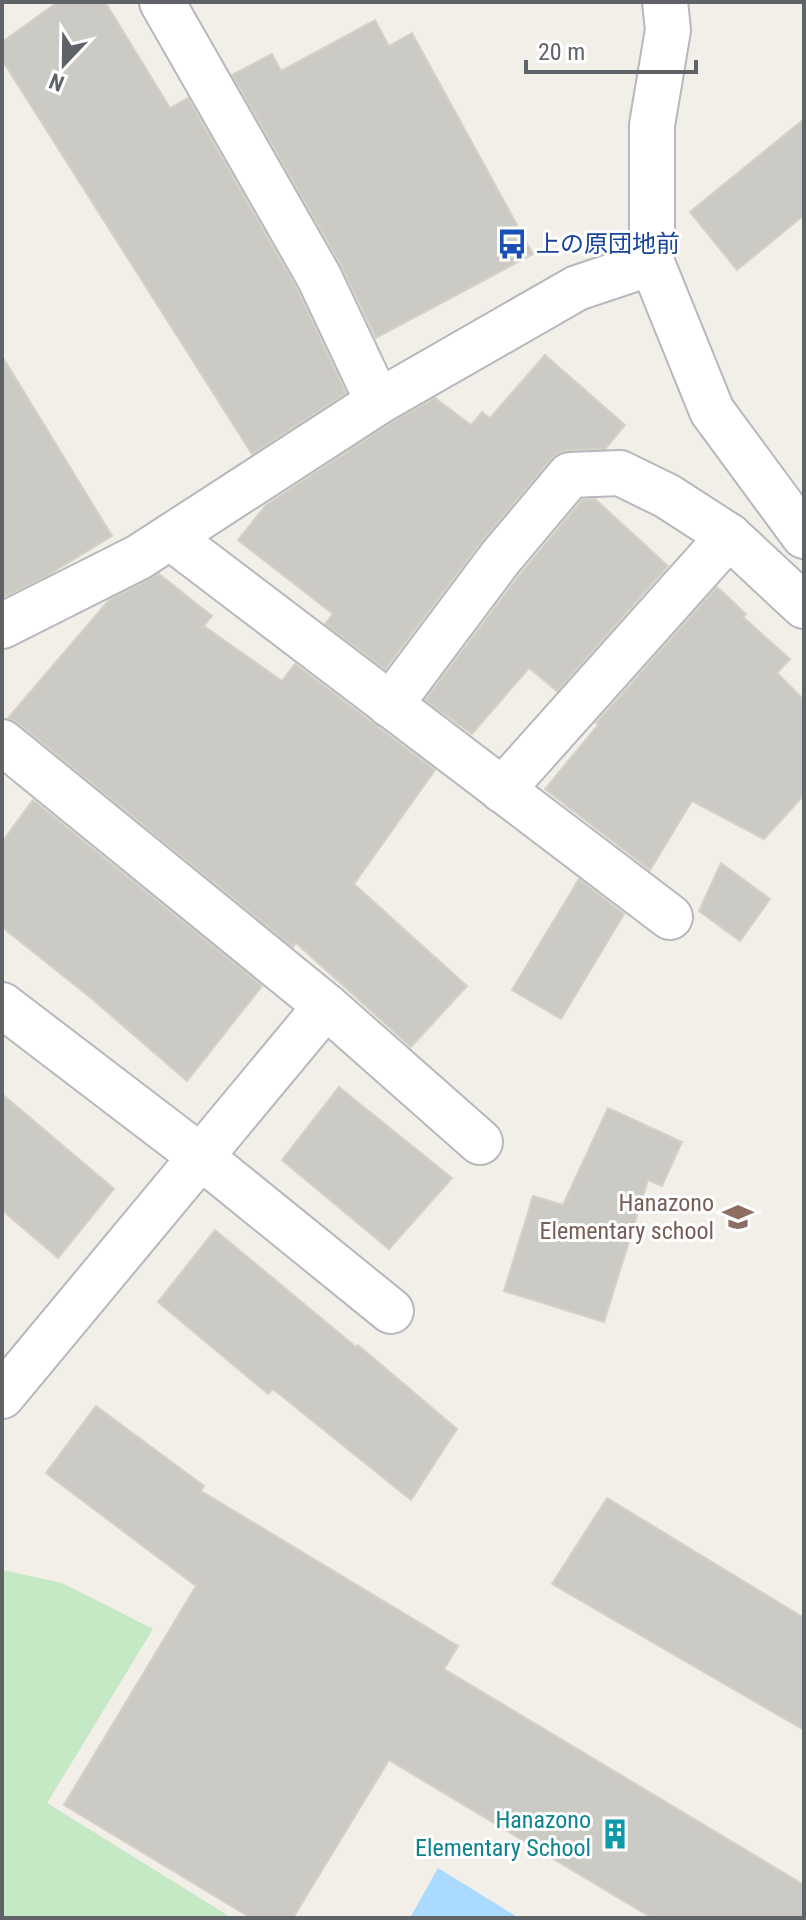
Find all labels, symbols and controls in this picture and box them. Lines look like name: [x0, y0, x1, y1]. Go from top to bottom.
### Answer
north arrow: [24, 24, 104, 104]
scale bar: [526, 24, 696, 74]
text: 20 m: [538, 38, 585, 66]
text: N: [46, 68, 68, 96]
bus stop icon: 上の原団地前: [495, 227, 529, 261]
place label: 上の原団地前: [536, 230, 680, 258]
place label: Hanazono Elementary school: [540, 1189, 714, 1245]
school or university icon: Hanazono Elementary school: [721, 1200, 755, 1234]
place label: Hanazono Elementary School: [415, 1806, 591, 1862]
building icon: Hanazono Elementary School: [598, 1817, 632, 1851]

